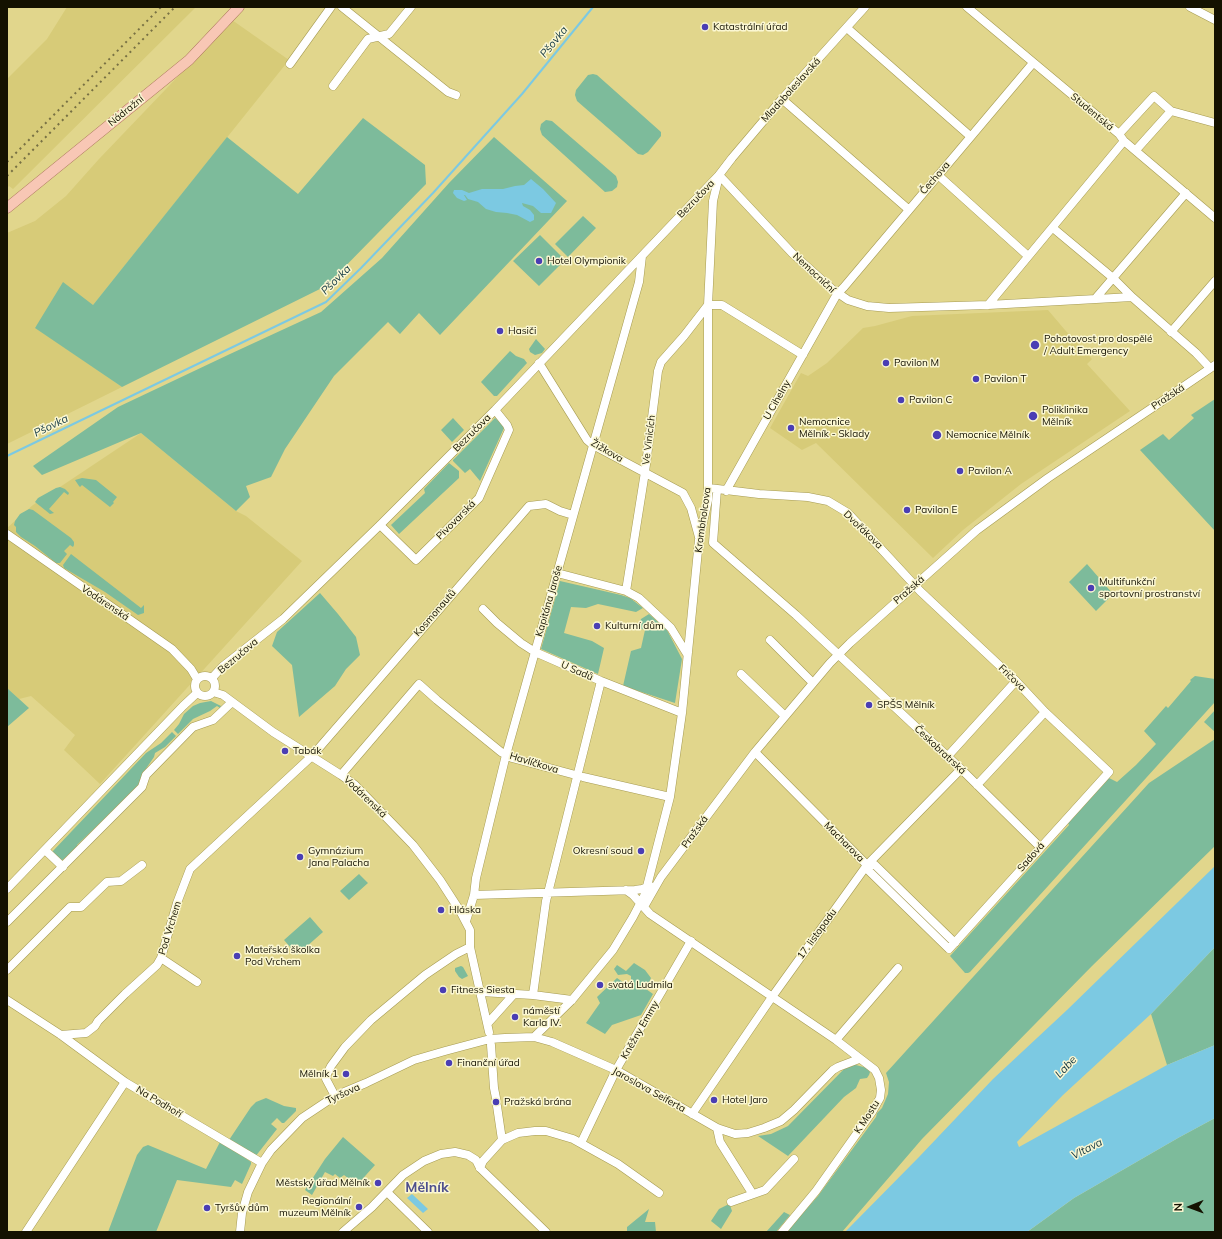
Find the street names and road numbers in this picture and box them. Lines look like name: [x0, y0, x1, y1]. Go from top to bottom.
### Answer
street label: Mladoboleslavská: [759, 55, 823, 125]
street label: Studentská: [1068, 91, 1116, 133]
street label: Nádražní: [106, 93, 146, 129]
street label: Čechova: [917, 159, 953, 197]
street label: Bezručova: [675, 177, 717, 221]
street label: Nemocniční: [790, 250, 838, 296]
street label: U Cihelny: [761, 378, 793, 422]
street label: Pražská: [1149, 382, 1187, 412]
street label: Bezručova: [451, 412, 493, 454]
street label: Ve Vinicích: [640, 414, 658, 466]
street label: Žižkova: [589, 437, 625, 465]
street label: Krombholcova: [692, 486, 714, 554]
street label: Pivovarská: [434, 498, 478, 542]
street label: Dvořákova: [841, 508, 885, 552]
street label: Kapitána Jaroše: [533, 564, 565, 638]
street label: Pražská: [891, 573, 927, 607]
street label: Vodárenská: [79, 583, 131, 623]
street label: Kosmonautů: [411, 587, 459, 639]
street label: Bezručova: [216, 636, 260, 676]
street label: U Sadů: [559, 659, 595, 683]
street label: Fričova: [996, 662, 1028, 694]
street label: Českobratrská: [912, 723, 968, 777]
street label: Havlíčkova: [508, 750, 560, 776]
street label: Vodárenská: [341, 774, 389, 820]
street label: Pražská: [679, 813, 711, 851]
street label: Macharova: [821, 819, 867, 865]
street label: Sadová: [1015, 840, 1047, 874]
street label: Pod Vrchem: [156, 900, 184, 956]
street label: 17. listopadu: [795, 906, 839, 962]
street label: Kněžny Emmy: [618, 999, 662, 1061]
street label: Jaroslava Seiferta: [610, 1065, 688, 1115]
street label: Tyršova: [324, 1081, 362, 1107]
street label: Na Podhoří: [134, 1084, 184, 1120]
street label: K Mostu: [852, 1098, 882, 1136]

